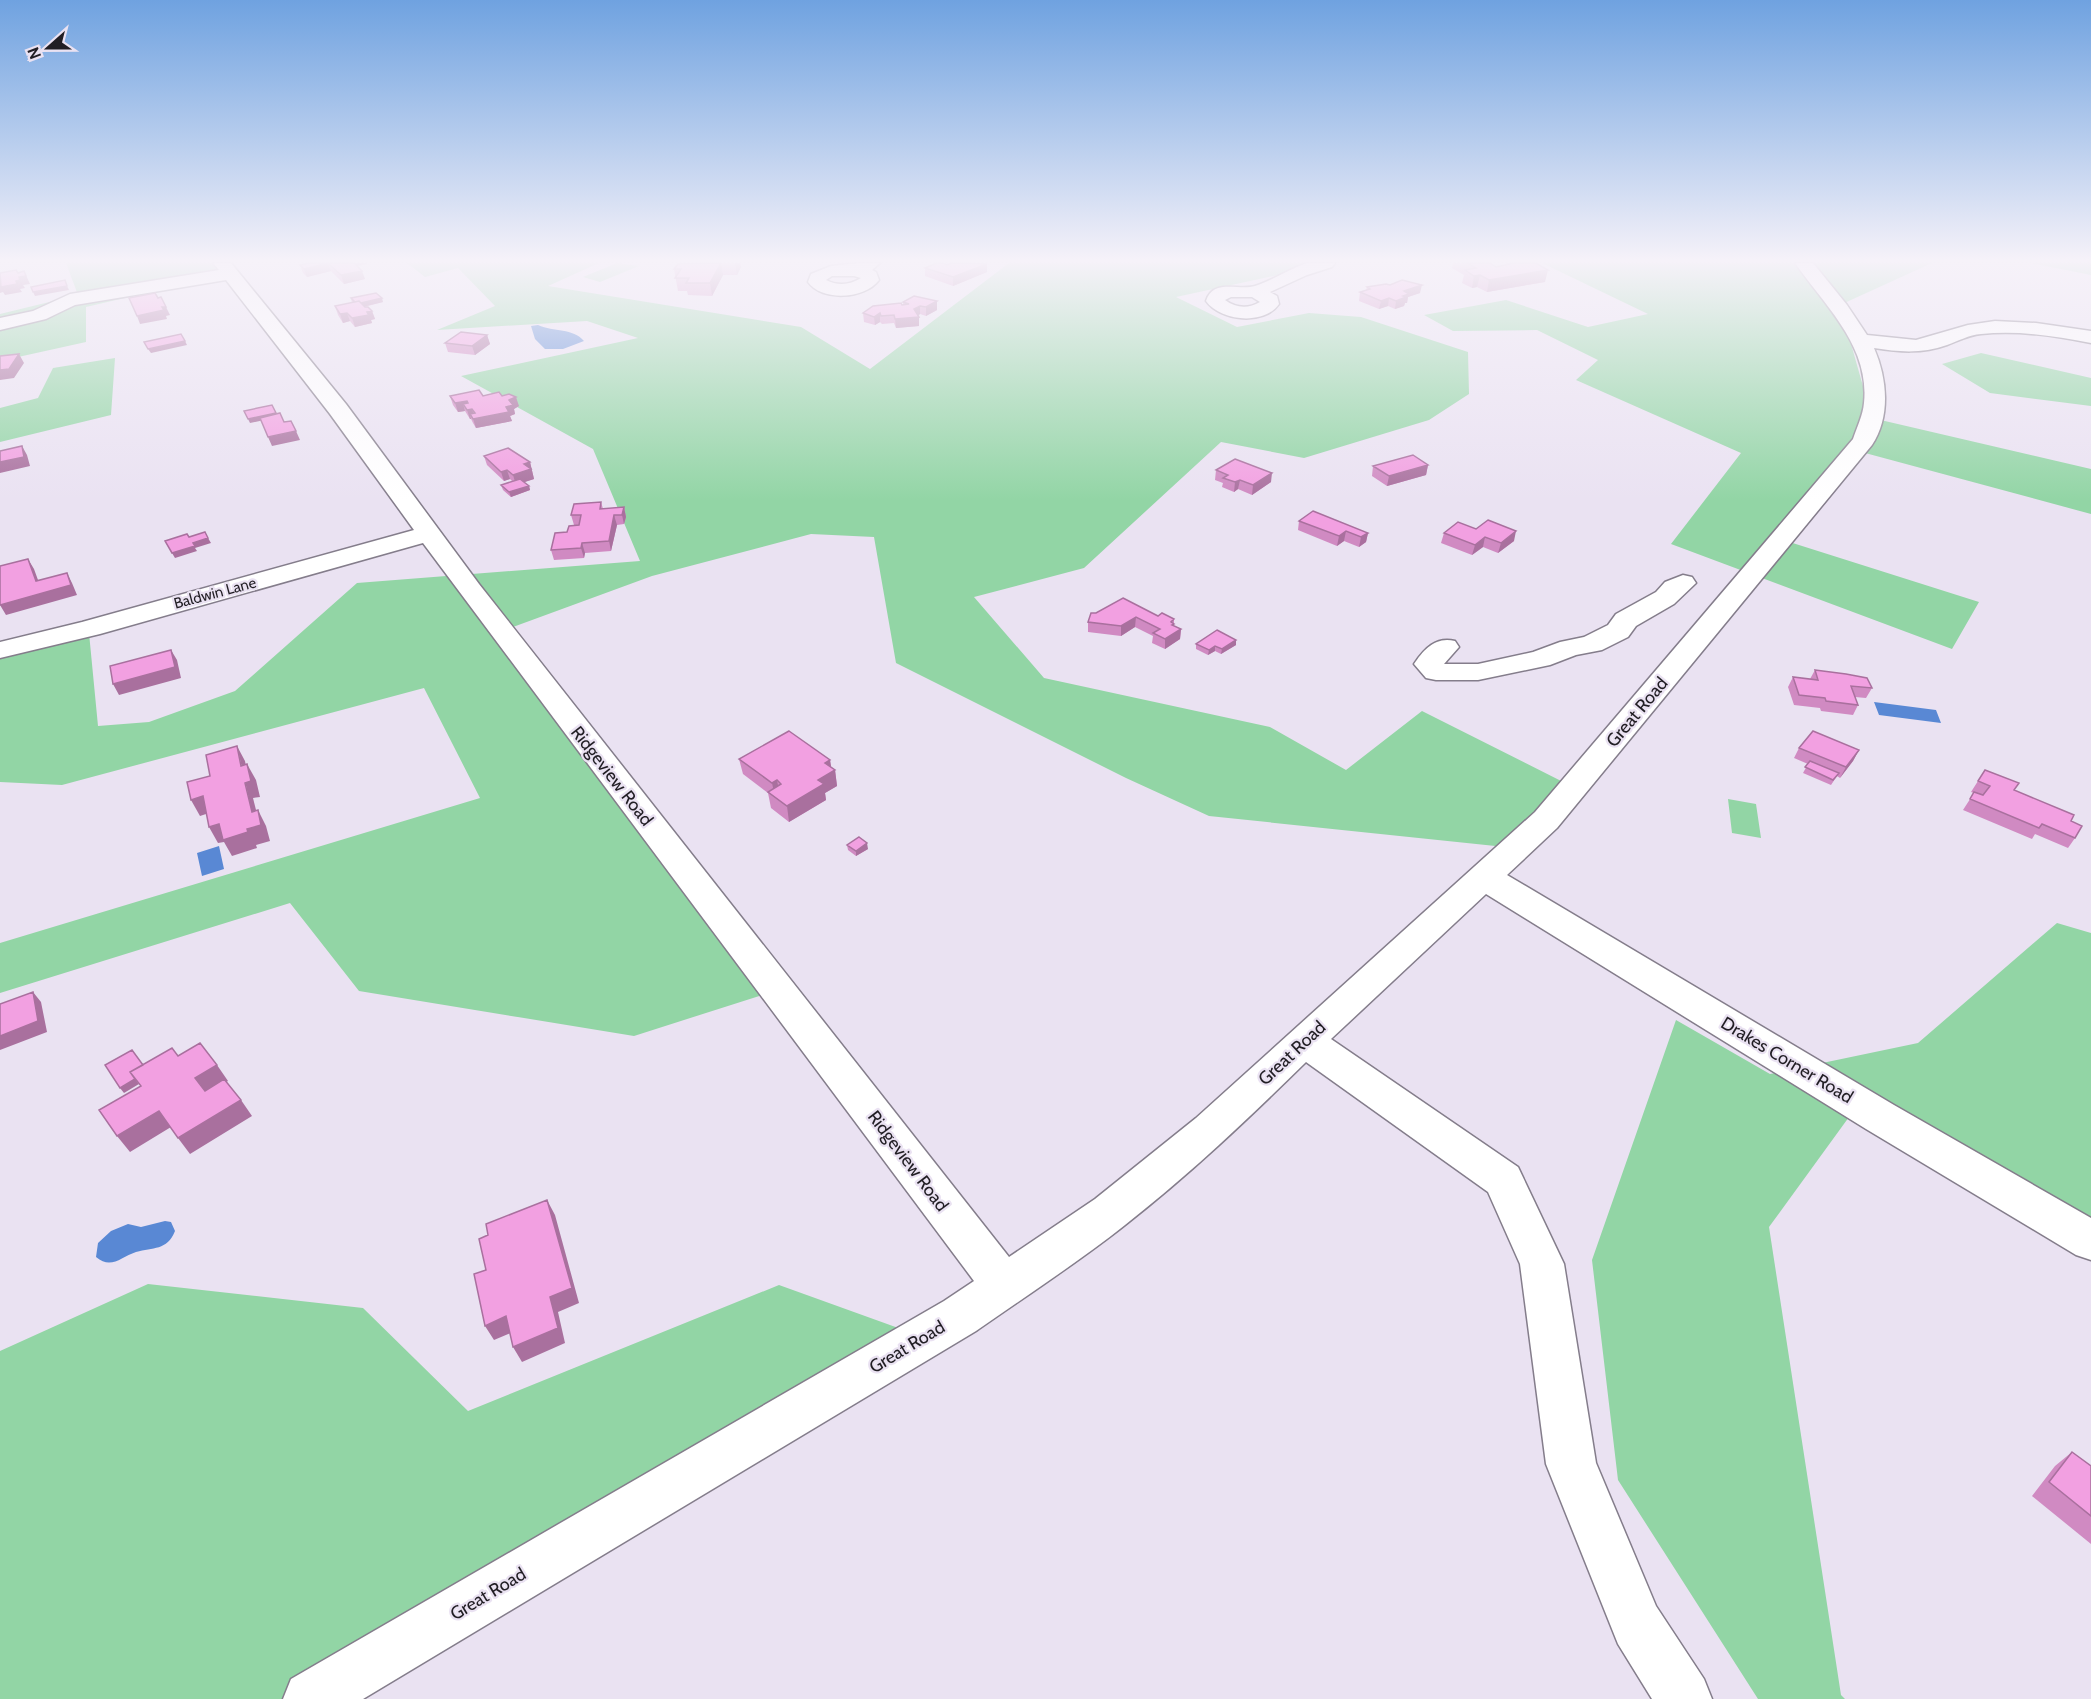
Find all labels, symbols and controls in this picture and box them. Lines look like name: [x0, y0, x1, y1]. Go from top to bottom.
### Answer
north arrow: [18, 18, 78, 78]
text: N: [24, 45, 45, 62]
street label: Baldwin Lane: [172, 573, 258, 613]
street label: Great Road: [1601, 673, 1673, 751]
street label: Ridgeview Road: [566, 722, 658, 830]
street label: Drakes Corner Road: [1717, 1012, 1857, 1108]
street label: Great Road: [1254, 1016, 1330, 1090]
street label: Ridgeview Road: [863, 1106, 953, 1216]
street label: Great Road: [865, 1316, 949, 1378]
street label: Great Road: [446, 1563, 530, 1625]

